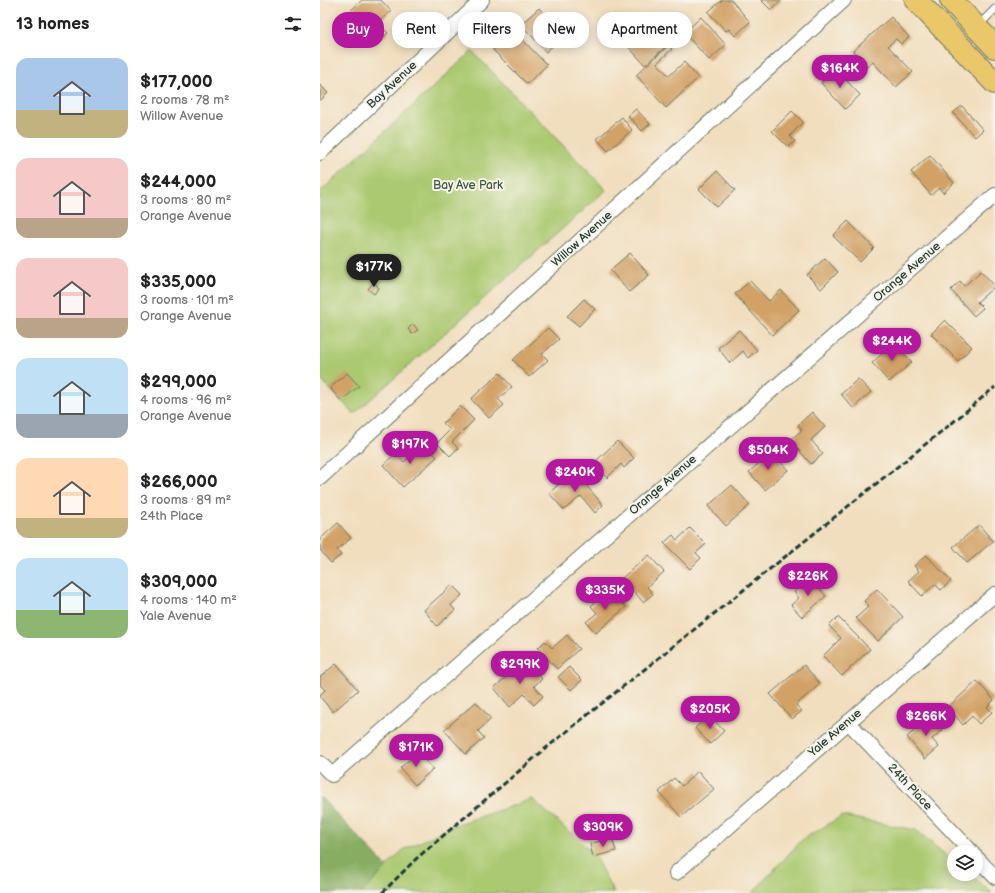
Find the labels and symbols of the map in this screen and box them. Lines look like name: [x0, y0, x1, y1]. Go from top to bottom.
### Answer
pin: $164K: [812, 55, 868, 89]
street label: Bay Avenue: [364, 58, 420, 112]
park label: Bay Ave Park: [433, 178, 503, 193]
street label: Willow Avenue: [548, 208, 616, 270]
street label: Orange Avenue: [870, 239, 944, 305]
pin: $177K: [346, 254, 402, 288]
pin: $244K: [864, 328, 920, 362]
pin: $197K: [382, 431, 438, 465]
pin: $504K: [740, 437, 796, 471]
street label: Orange Avenue: [626, 452, 700, 518]
pin: $240K: [547, 459, 603, 493]
pin: $226K: [780, 563, 836, 597]
pin: $335K: [577, 577, 633, 611]
pin: $299K: [492, 651, 548, 685]
pin: $205K: [682, 696, 738, 730]
pin: $266K: [898, 703, 954, 737]
street label: Yale Avenue: [804, 706, 865, 761]
pin: $171K: [388, 734, 444, 768]
street label: 24th Place: [885, 761, 935, 813]
pin: $309K: [575, 814, 631, 848]

